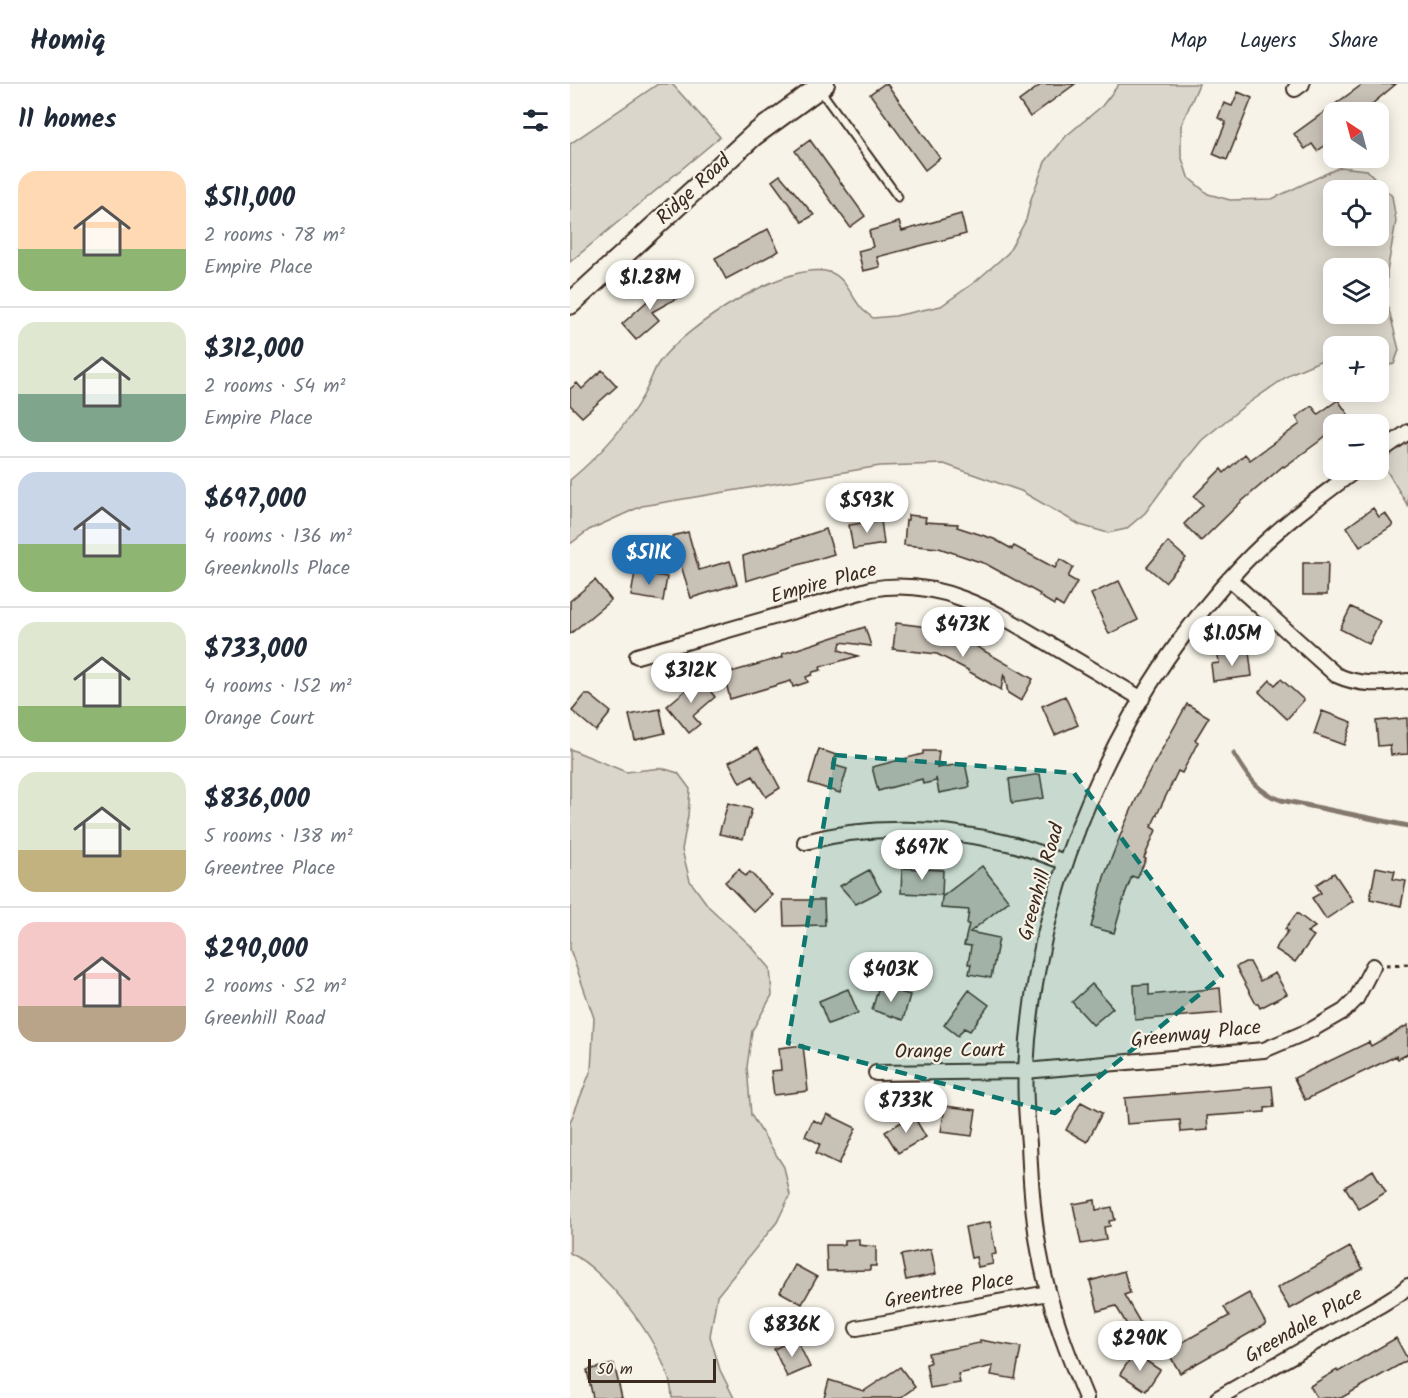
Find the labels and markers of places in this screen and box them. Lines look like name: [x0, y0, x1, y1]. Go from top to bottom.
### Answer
pin: $1.28M: [601, 260, 699, 311]
pin: $593K: [825, 483, 909, 534]
pin: $511K: [607, 535, 691, 586]
pin: $473K: [921, 607, 1005, 658]
pin: $1.05M: [1183, 616, 1281, 667]
pin: $312K: [649, 653, 733, 704]
pin: $697K: [880, 830, 964, 881]
pin: $403K: [849, 952, 933, 1003]
pin: $733K: [864, 1083, 948, 1134]
pin: $836K: [750, 1307, 834, 1358]
pin: $290K: [1098, 1321, 1182, 1372]

